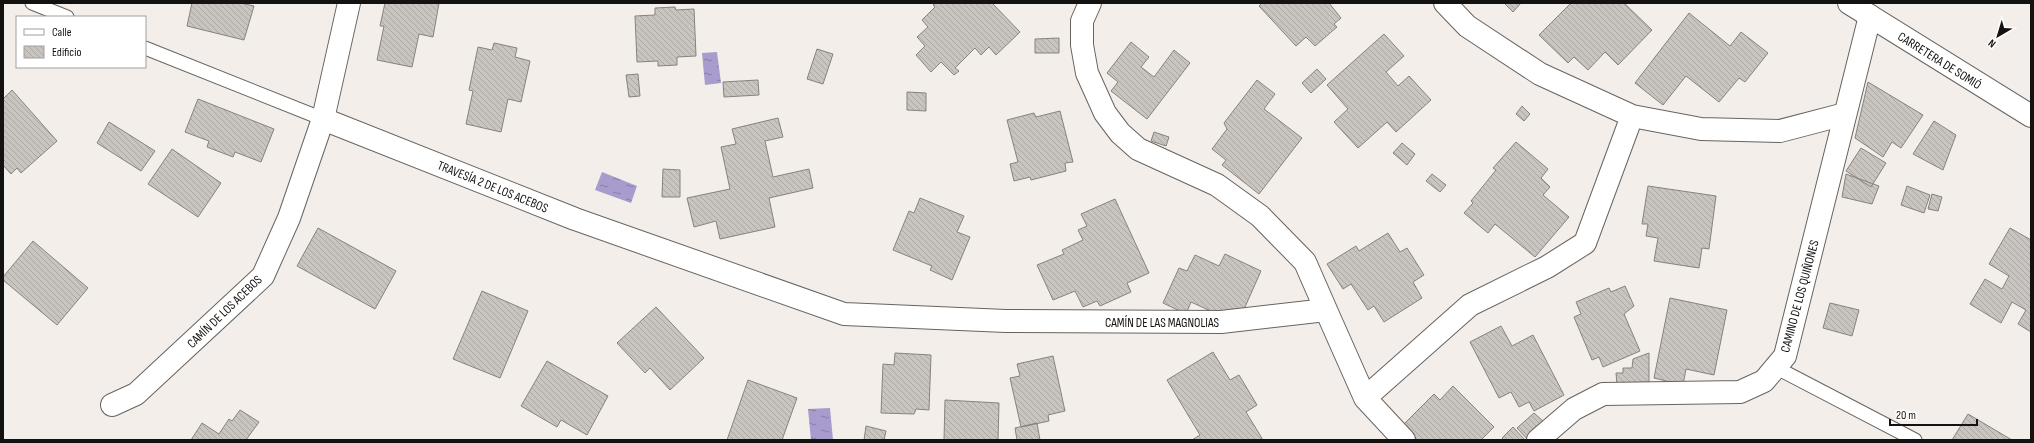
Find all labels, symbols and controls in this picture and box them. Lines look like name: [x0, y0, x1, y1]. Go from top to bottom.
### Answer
legend: [16, 16, 146, 68]
north arrow: [1978, 16, 2018, 56]
text: Calle: [52, 25, 72, 40]
street label: CARRETERA DE SOMIÓ: [1895, 29, 1984, 93]
text: N: [1986, 36, 1998, 50]
text: Edificio: [52, 45, 81, 60]
street label: TRAVESÍA 2 DE LOS ACEBOS: [435, 157, 551, 217]
street label: CAMINO DE LOS QUIÑONES: [1777, 238, 1823, 354]
street label: CAMÍN DE LOS ACEBOS: [184, 272, 266, 352]
street label: CAMÍN DE LAS MAGNOLIAS: [1105, 315, 1220, 331]
scale bar: [1890, 401, 1977, 427]
text: 20 m: [1896, 408, 1916, 423]

